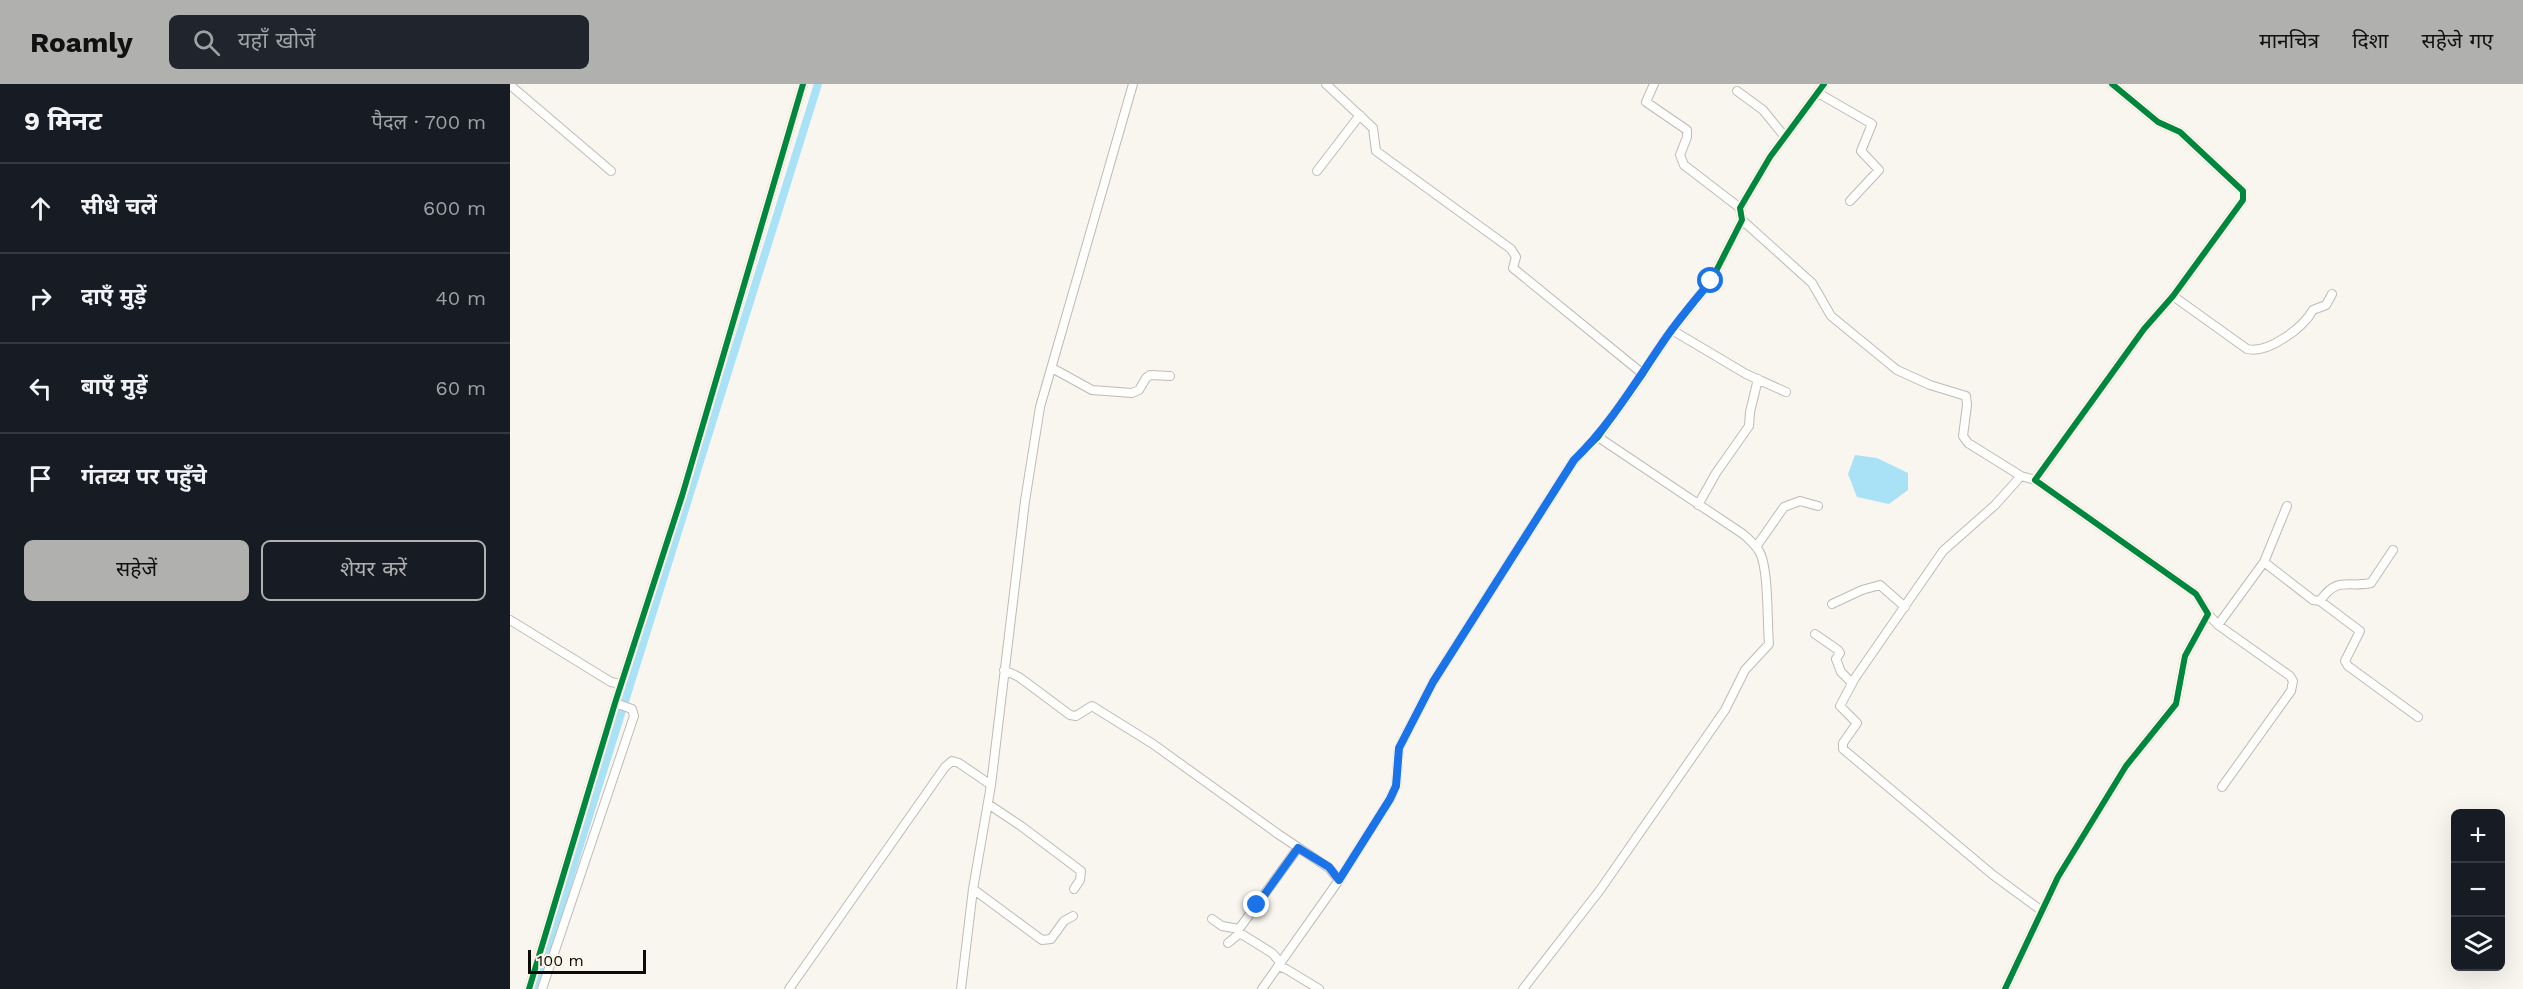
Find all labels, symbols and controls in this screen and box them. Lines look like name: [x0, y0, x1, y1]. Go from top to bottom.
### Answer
search box: [169, 15, 589, 69]
text: Roamly: [30, 26, 133, 59]
icon: search: [190, 26, 223, 59]
text: यहाँ खोजें: [238, 28, 315, 53]
text: मानचित्र: [2259, 28, 2319, 53]
text: दिशा: [2352, 28, 2388, 53]
text: सहेजे गए: [2421, 28, 2493, 53]
text: 9 मिनट: [24, 106, 102, 136]
text: पैदल · 700 m: [372, 110, 486, 134]
icon: ahead: [24, 192, 57, 225]
text: सीधे चलें: [81, 194, 157, 219]
text: 600 m: [423, 196, 486, 220]
route start: [1697, 267, 1723, 293]
icon: right: [24, 282, 57, 315]
text: दाएँ मुड़ें: [81, 284, 146, 309]
text: 40 m: [435, 286, 486, 310]
icon: left: [24, 372, 57, 405]
text: बाएँ मुड़ें: [81, 374, 148, 399]
text: 60 m: [436, 376, 486, 400]
icon: arrive: [24, 462, 57, 495]
text: गंतव्य पर पहुँचे: [81, 464, 207, 489]
button: सहेजें: [24, 540, 249, 601]
button: शेयर करें: [261, 540, 486, 601]
map controls: [2451, 809, 2505, 971]
button: +: [2451, 809, 2505, 863]
button: −: [2451, 863, 2505, 917]
route end: [1243, 891, 1269, 917]
button: layers: [2451, 917, 2505, 971]
scale bar: [528, 947, 646, 974]
text: 100 m: [537, 951, 584, 970]

